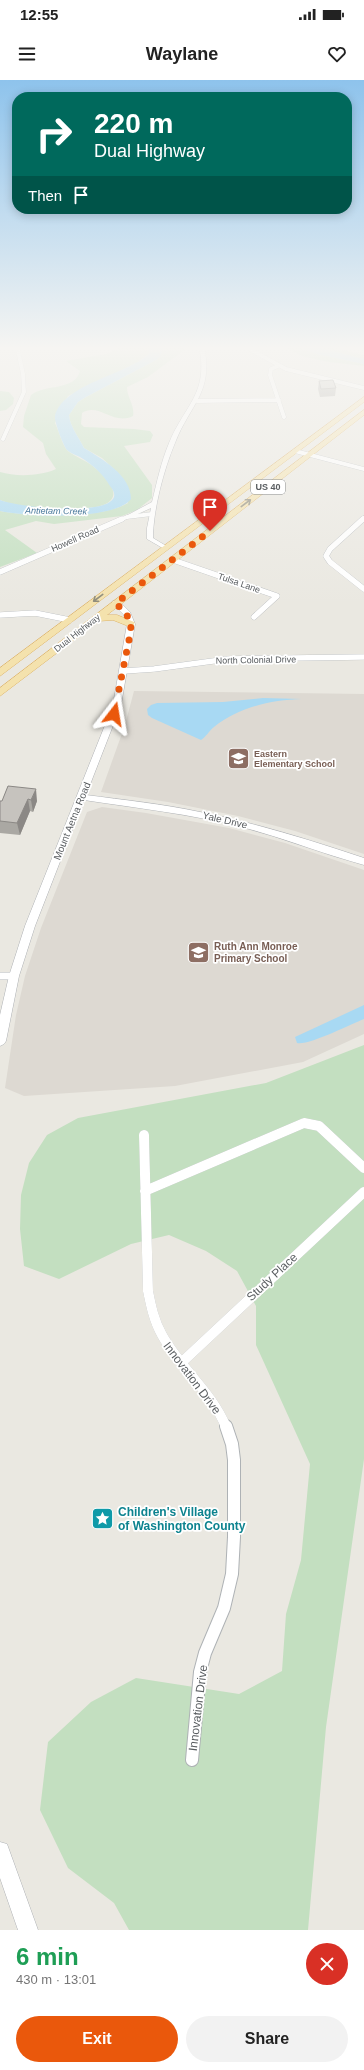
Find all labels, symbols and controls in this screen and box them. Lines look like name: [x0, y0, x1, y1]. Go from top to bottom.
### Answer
text: 12:55: [20, 6, 58, 23]
icon: menu: [16, 43, 38, 65]
icon: heart: [326, 43, 348, 65]
text: Waylane: [146, 44, 218, 64]
icon: right: [28, 108, 80, 160]
text: 220 m: [94, 108, 173, 139]
text: Dual Highway: [94, 141, 205, 161]
icon: arrive: [70, 184, 92, 206]
text: Then: [28, 187, 62, 204]
road number: US 40: [251, 480, 285, 494]
pin: [193, 490, 227, 531]
icon: arrive: [199, 496, 221, 518]
one-way arrow: [241, 499, 252, 507]
water label: Antietam Creek: [24, 505, 88, 517]
street label: Howell Road: [50, 524, 100, 554]
street label: Tulsa Lane: [216, 571, 262, 595]
one-way arrow: [93, 594, 104, 603]
street label: Dual Highway: [52, 612, 102, 654]
street label: North Colonial Drive: [216, 654, 296, 666]
position arrow: [93, 693, 135, 735]
school or university icon: Eastern Elementary School: [225, 746, 251, 772]
place label: Eastern Elementary School: [254, 749, 335, 769]
street label: Mount Aetna Road: [51, 781, 93, 861]
street label: Yale Drive: [202, 810, 249, 831]
school or university icon: Ruth Ann Monroe Primary School: [185, 939, 211, 965]
place label: Ruth Ann Monroe Primary School: [214, 941, 298, 964]
street label: Study Place: [244, 1250, 300, 1304]
street label: Innovation Drive: [160, 1339, 224, 1417]
place label: Children's Village of Washington County: [118, 1505, 246, 1533]
place icon: Children's Village of Washington County: [90, 1506, 116, 1532]
street label: Innovation Drive: [186, 1664, 210, 1752]
text: 6 min: [16, 1943, 79, 1970]
button: close: [306, 1943, 348, 1985]
text: 430 m · 13:01: [16, 1972, 96, 1987]
button: Exit: [16, 2016, 178, 2062]
button: Share: [186, 2016, 348, 2062]

